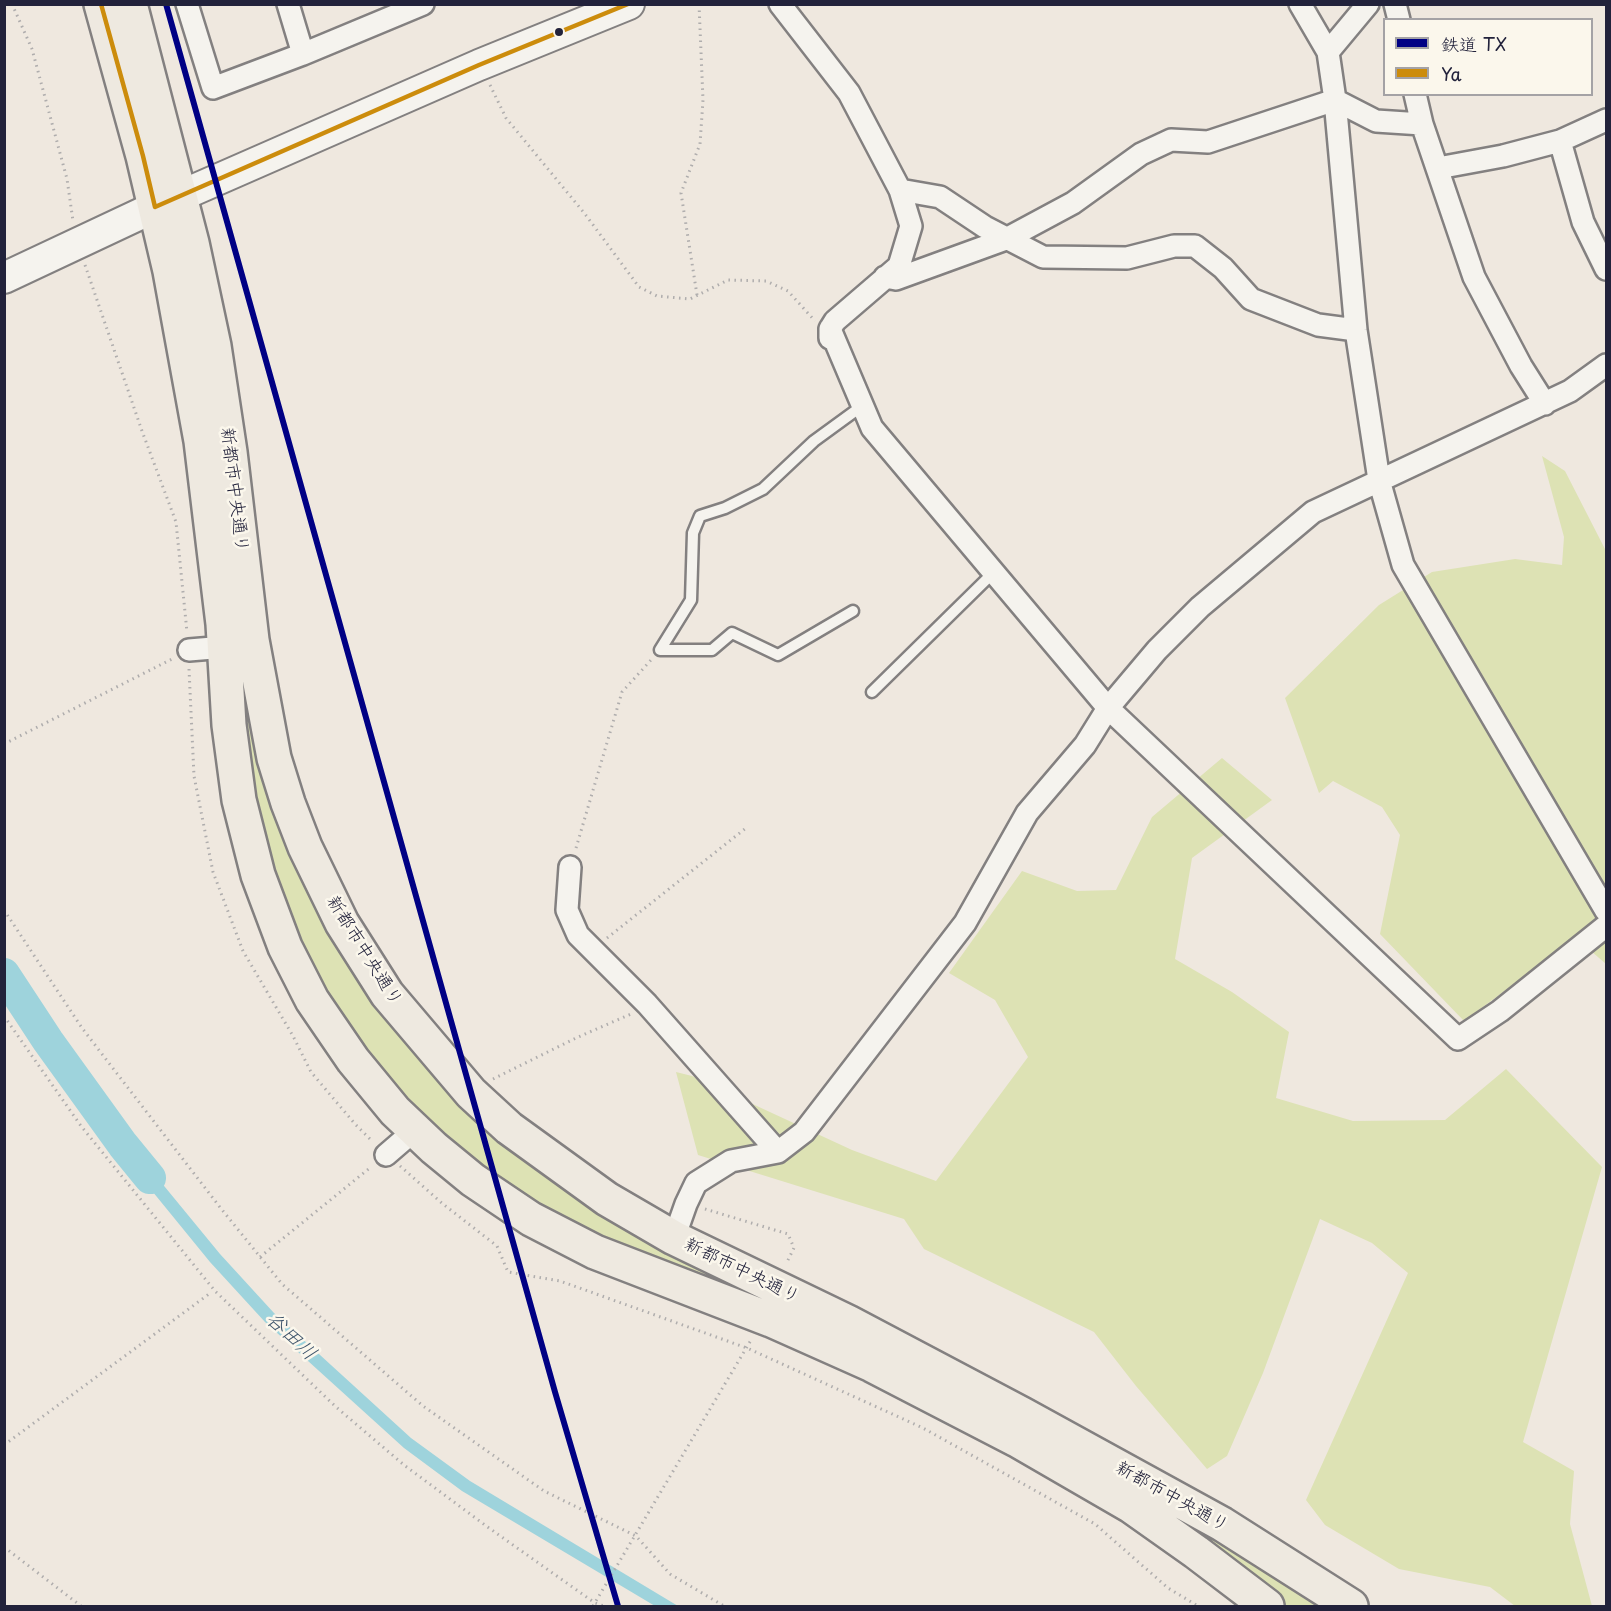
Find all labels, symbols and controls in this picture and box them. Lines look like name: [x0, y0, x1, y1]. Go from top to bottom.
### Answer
legend: [1383, 18, 1593, 96]
unlabelled marker: [553, 26, 565, 38]
text: 鉄道 TX: [1441, 30, 1507, 57]
text: Ya: [1441, 60, 1462, 87]
street label: 新都市中央通り: [216, 426, 252, 554]
street label: 新都市中央通り: [321, 892, 407, 1010]
street label: 新都市中央通り: [681, 1234, 803, 1308]
water label: 谷田川: [261, 1308, 321, 1366]
street label: 新都市中央通り: [1112, 1457, 1232, 1537]

